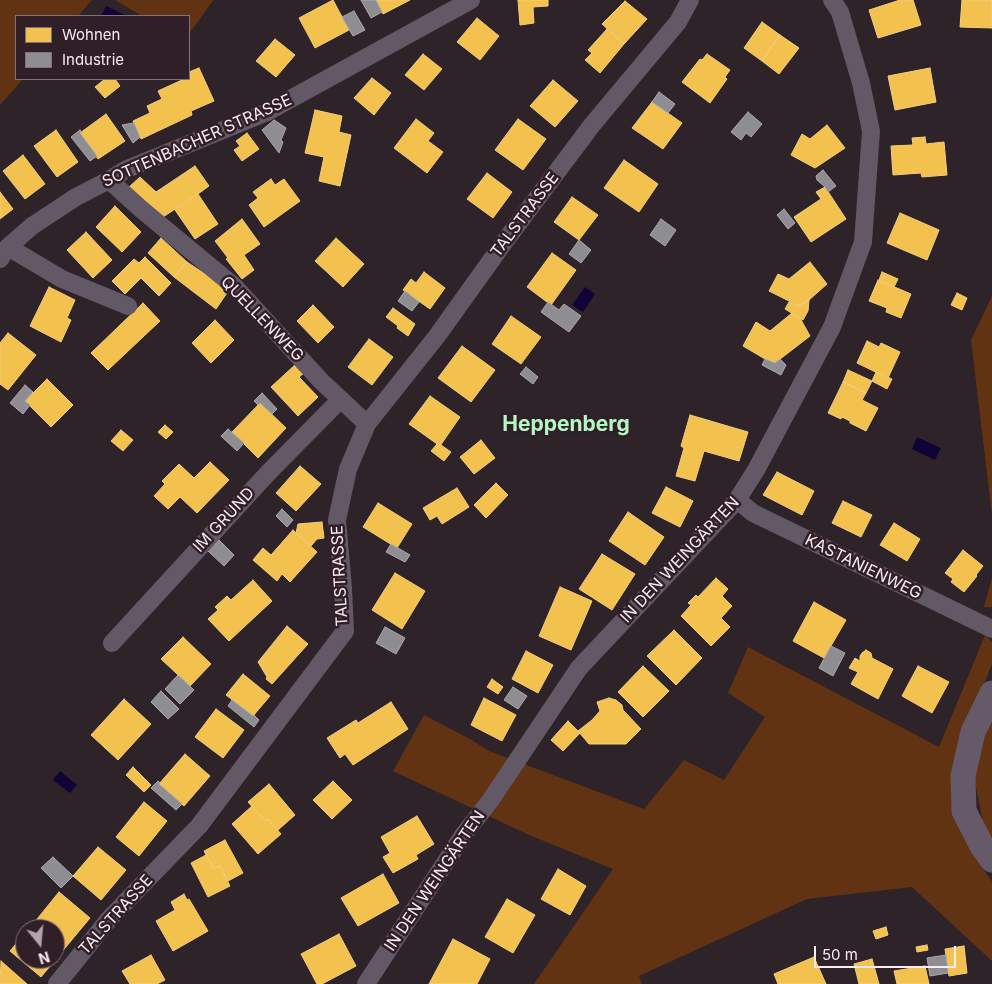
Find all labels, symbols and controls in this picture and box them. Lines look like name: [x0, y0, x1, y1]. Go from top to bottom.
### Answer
legend: [15, 15, 190, 80]
text: Wohnen: [62, 25, 120, 44]
text: Industrie: [62, 50, 124, 69]
street label: SOTTENBACHER STRASSE: [99, 90, 295, 192]
street label: TALSTRASSE: [487, 169, 563, 261]
street label: QUELLENWEG: [217, 272, 307, 366]
district label: Heppenberg: [502, 412, 630, 438]
street label: IM GRUND: [189, 484, 259, 556]
street label: IN DEN WEINGÄRTEN: [617, 493, 743, 627]
street label: TALSTRASSE: [328, 525, 352, 627]
street label: KASTANIENWEG: [802, 530, 924, 604]
street label: IN DEN WEINGÄRTEN: [381, 807, 489, 955]
street label: TALSTRASSE: [75, 871, 157, 959]
north arrow: [15, 919, 65, 969]
scale bar: [817, 936, 960, 968]
text: 50 m: [822, 945, 858, 964]
text: N: [37, 948, 52, 968]

